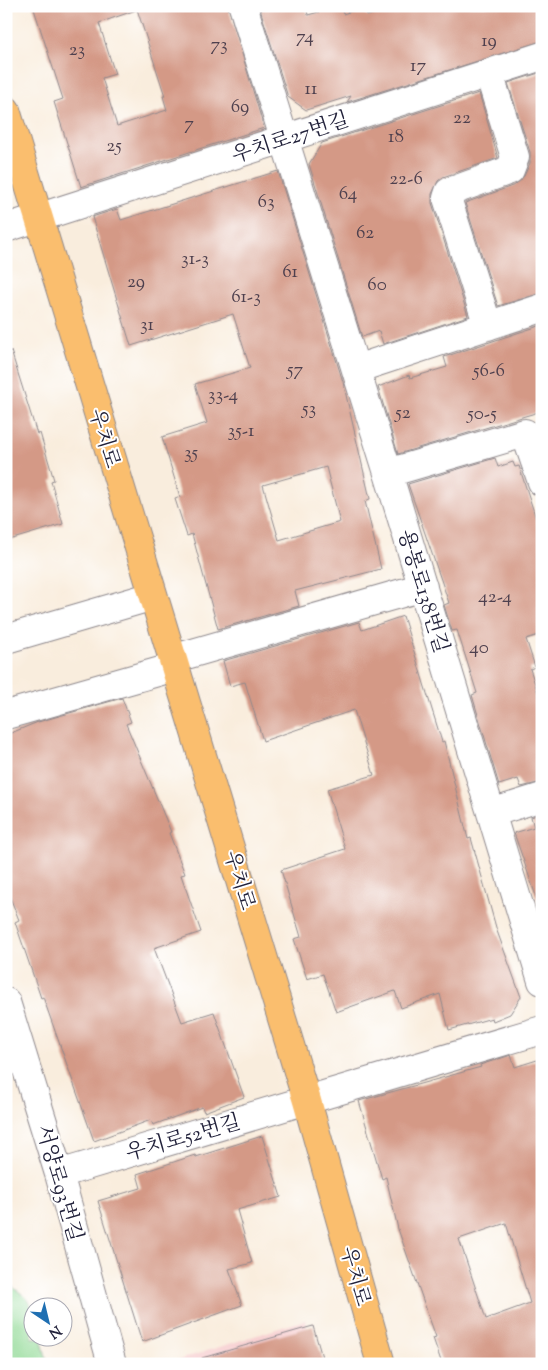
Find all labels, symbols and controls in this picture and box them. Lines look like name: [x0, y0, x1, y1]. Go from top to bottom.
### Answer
house number: 74: [296, 24, 314, 51]
house number: 19: [481, 28, 497, 55]
house number: 73: [210, 32, 228, 59]
house number: 23: [69, 37, 85, 64]
house number: 17: [410, 53, 426, 80]
house number: 11: [305, 76, 318, 103]
house number: 69: [231, 94, 249, 121]
house number: 22: [453, 105, 471, 132]
street label: 우치로27번길: [228, 106, 353, 172]
house number: 7: [184, 111, 194, 138]
house number: 18: [388, 124, 404, 151]
house number: 25: [106, 133, 122, 160]
house number: 22-6: [389, 166, 423, 193]
house number: 64: [339, 181, 358, 208]
house number: 63: [257, 189, 275, 216]
house number: 62: [356, 220, 374, 247]
house number: 31-3: [181, 246, 209, 273]
house number: 61: [282, 259, 298, 286]
house number: 29: [127, 269, 145, 296]
house number: 60: [367, 272, 387, 299]
house number: 61-3: [231, 284, 261, 311]
house number: 31: [140, 312, 155, 339]
house number: 57: [286, 357, 303, 384]
house number: 56-6: [472, 358, 505, 385]
house number: 33-4: [208, 382, 239, 409]
house number: 53: [301, 396, 316, 423]
house number: 52: [394, 400, 411, 427]
house number: 50-5: [466, 401, 497, 428]
street label: 우치로: [80, 405, 126, 472]
house number: 35-1: [228, 418, 255, 445]
house number: 35: [184, 440, 199, 467]
street label: 용봉로138번길: [389, 526, 455, 657]
house number: 42-4: [478, 584, 512, 611]
house number: 40: [469, 635, 489, 662]
street label: 우치로: [215, 847, 261, 914]
street label: 우치로52번길: [122, 1108, 245, 1170]
street label: 서양로93번길: [27, 1122, 89, 1245]
street label: 우치로: [331, 1243, 377, 1310]
north arrow: [22, 1298, 72, 1348]
text: N: [44, 1320, 65, 1342]

